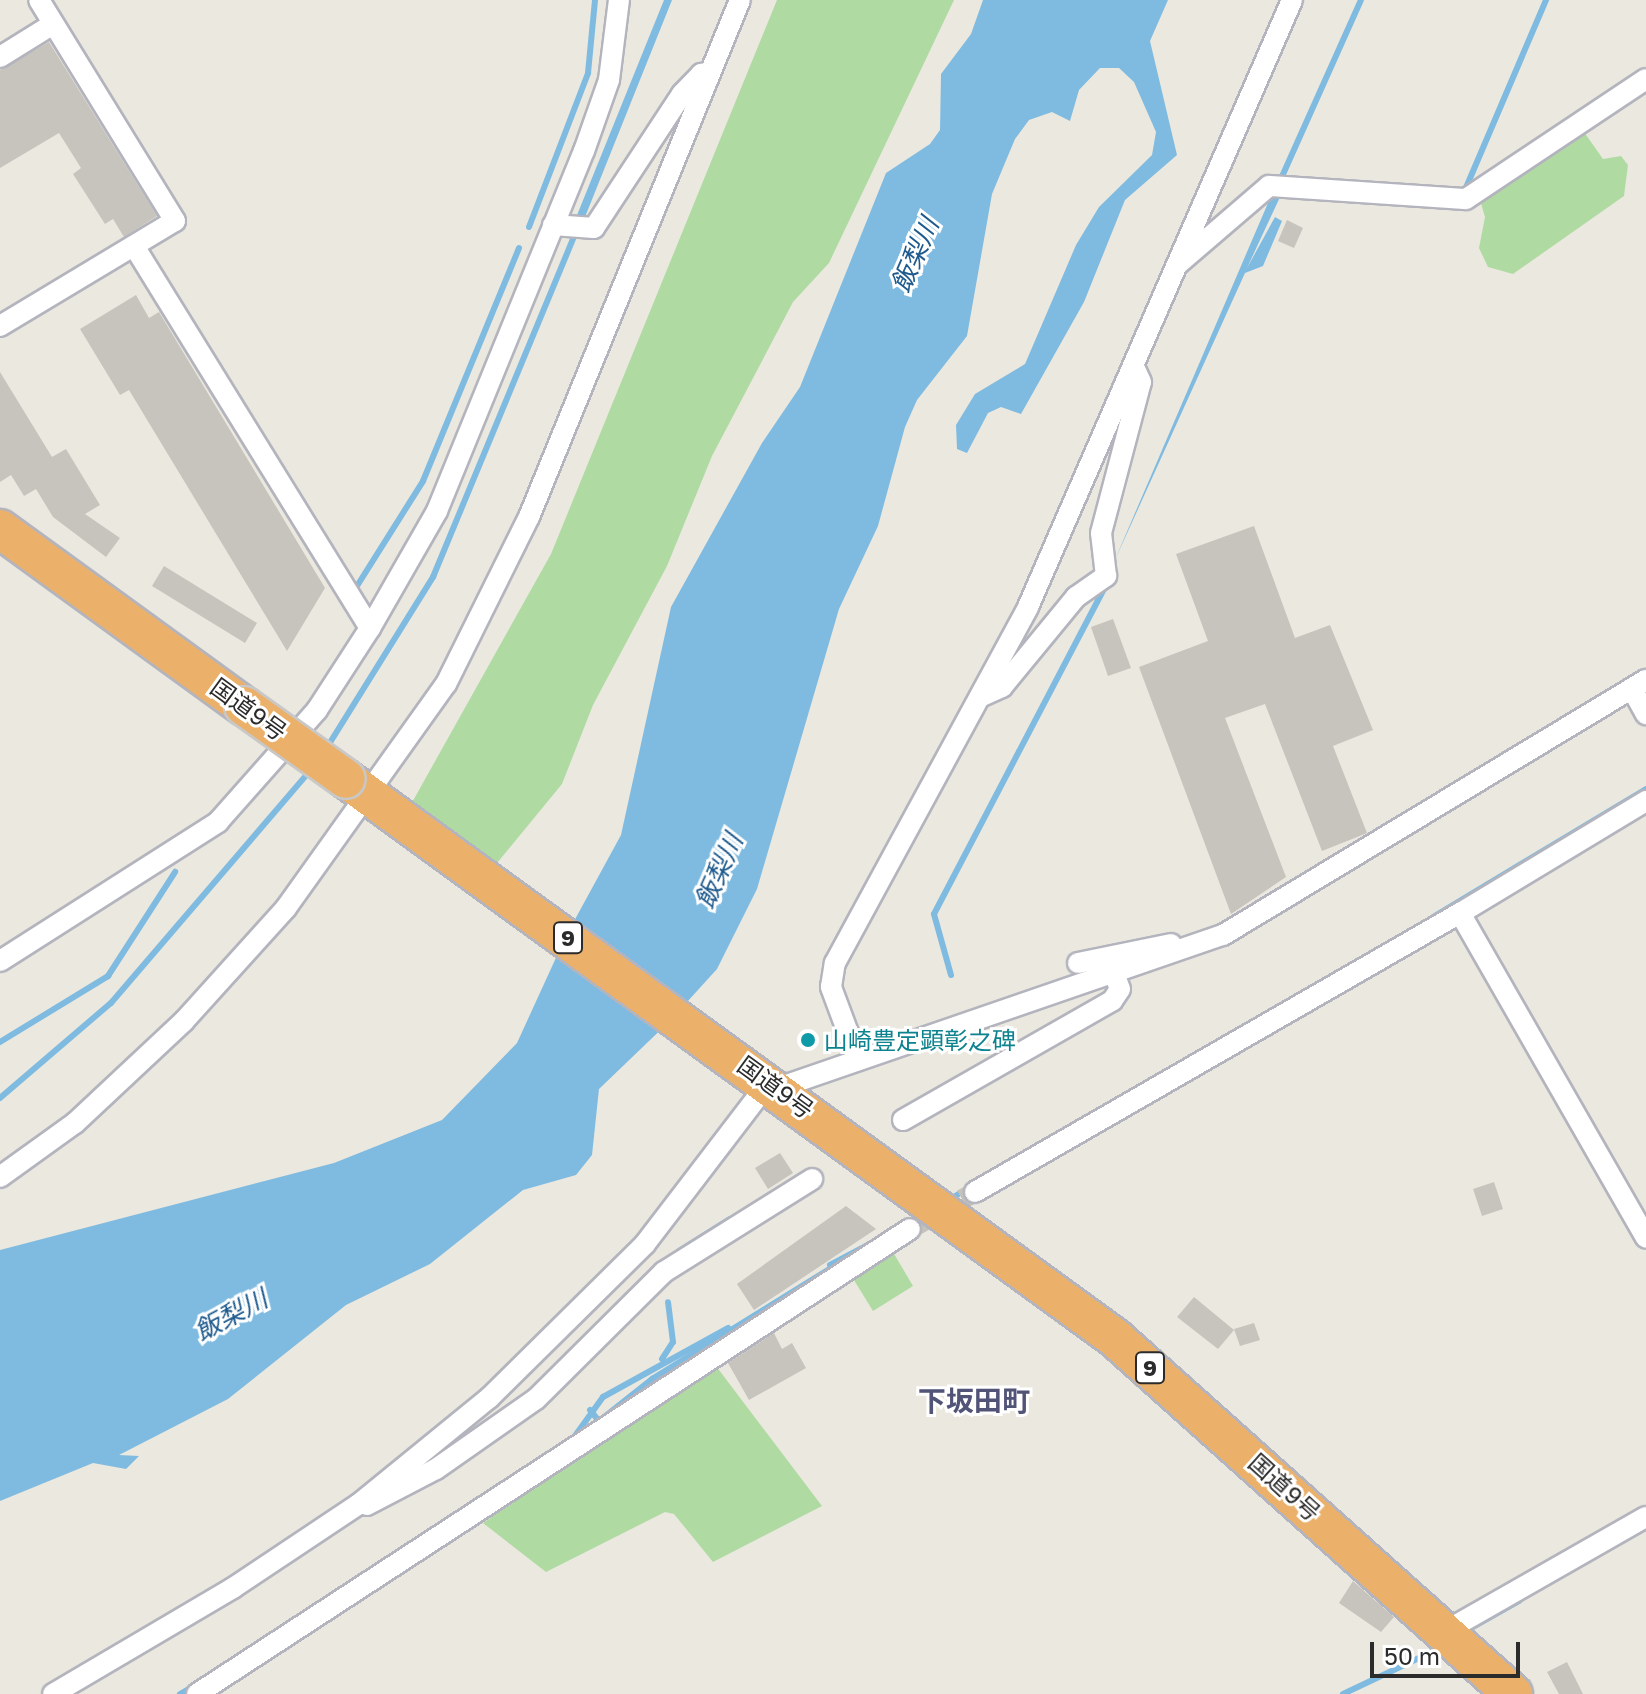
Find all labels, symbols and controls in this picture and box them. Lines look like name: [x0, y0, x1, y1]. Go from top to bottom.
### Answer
water label: 飯梨川: [885, 213, 945, 297]
street label: 国道9号: [206, 672, 292, 746]
water label: 飯梨川: [689, 829, 749, 913]
road number: 9: [552, 920, 584, 956]
place label: 山崎豊定顕彰之碑: [824, 1026, 1016, 1054]
marker: 山崎豊定顕彰之碑: [799, 1031, 817, 1049]
street label: 国道9号: [733, 1050, 819, 1124]
water label: 飯梨川: [189, 1283, 273, 1347]
road number: 9: [1134, 1350, 1166, 1386]
district label: 下坂田町: [918, 1384, 1030, 1418]
street label: 国道9号: [1243, 1447, 1327, 1527]
scale bar: [1374, 1626, 1524, 1676]
text: 50 m: [1384, 1641, 1440, 1670]

